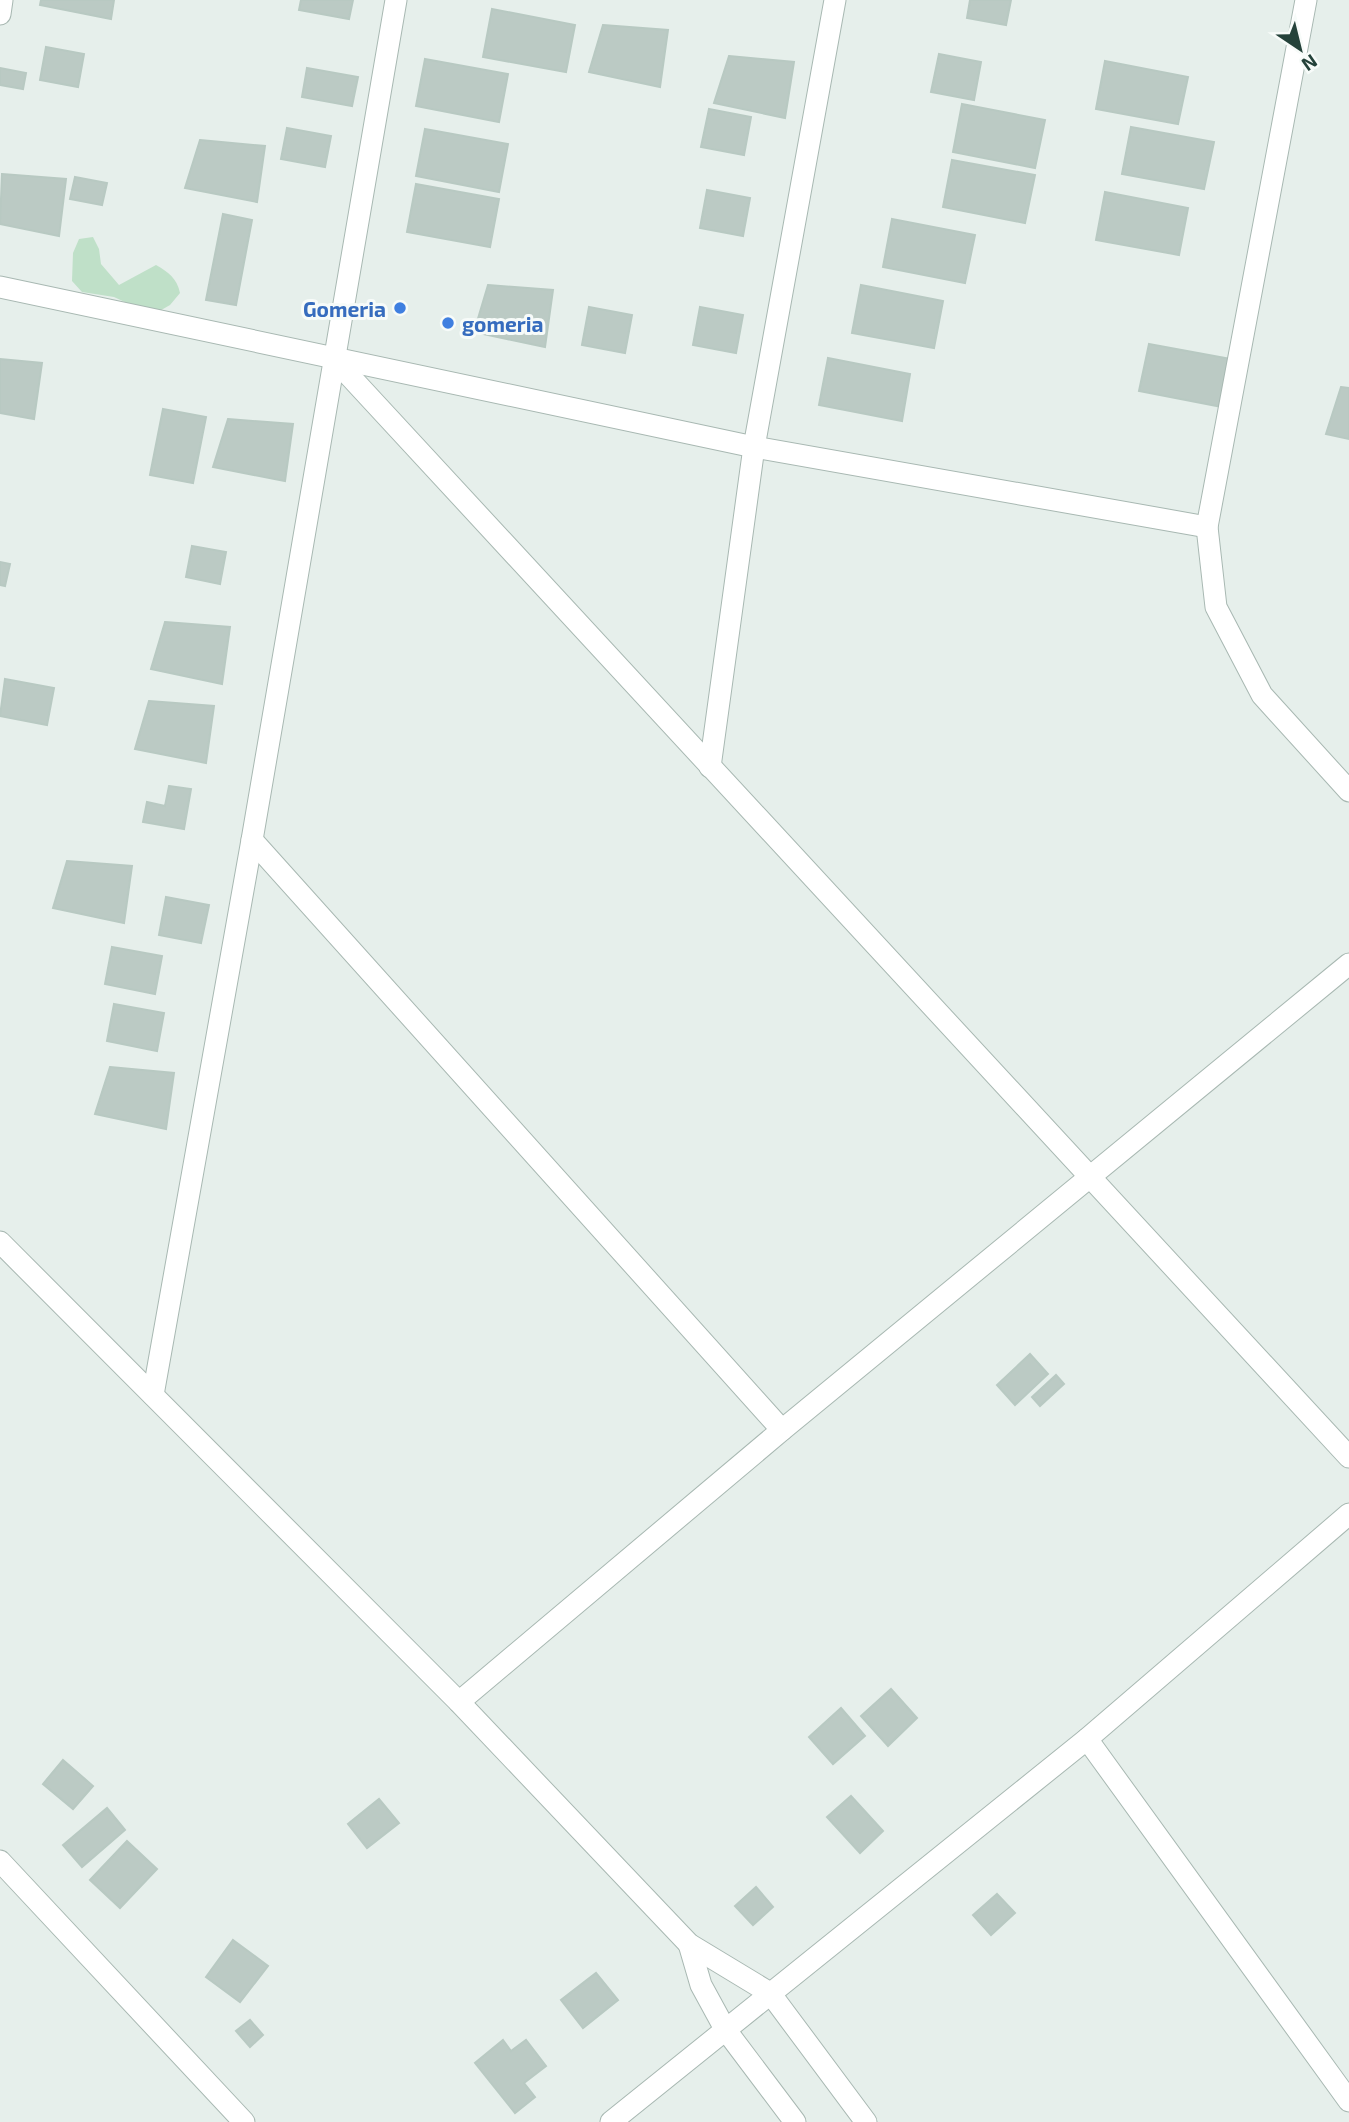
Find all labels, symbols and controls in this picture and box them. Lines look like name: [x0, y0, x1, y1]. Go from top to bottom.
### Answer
north arrow: [1265, 14, 1335, 84]
text: N: [1298, 50, 1322, 77]
place label: Gomeria: [303, 296, 386, 321]
marker: Gomeria: [392, 300, 408, 316]
place label: gomeria: [462, 311, 544, 336]
marker: gomeria: [440, 315, 456, 331]

